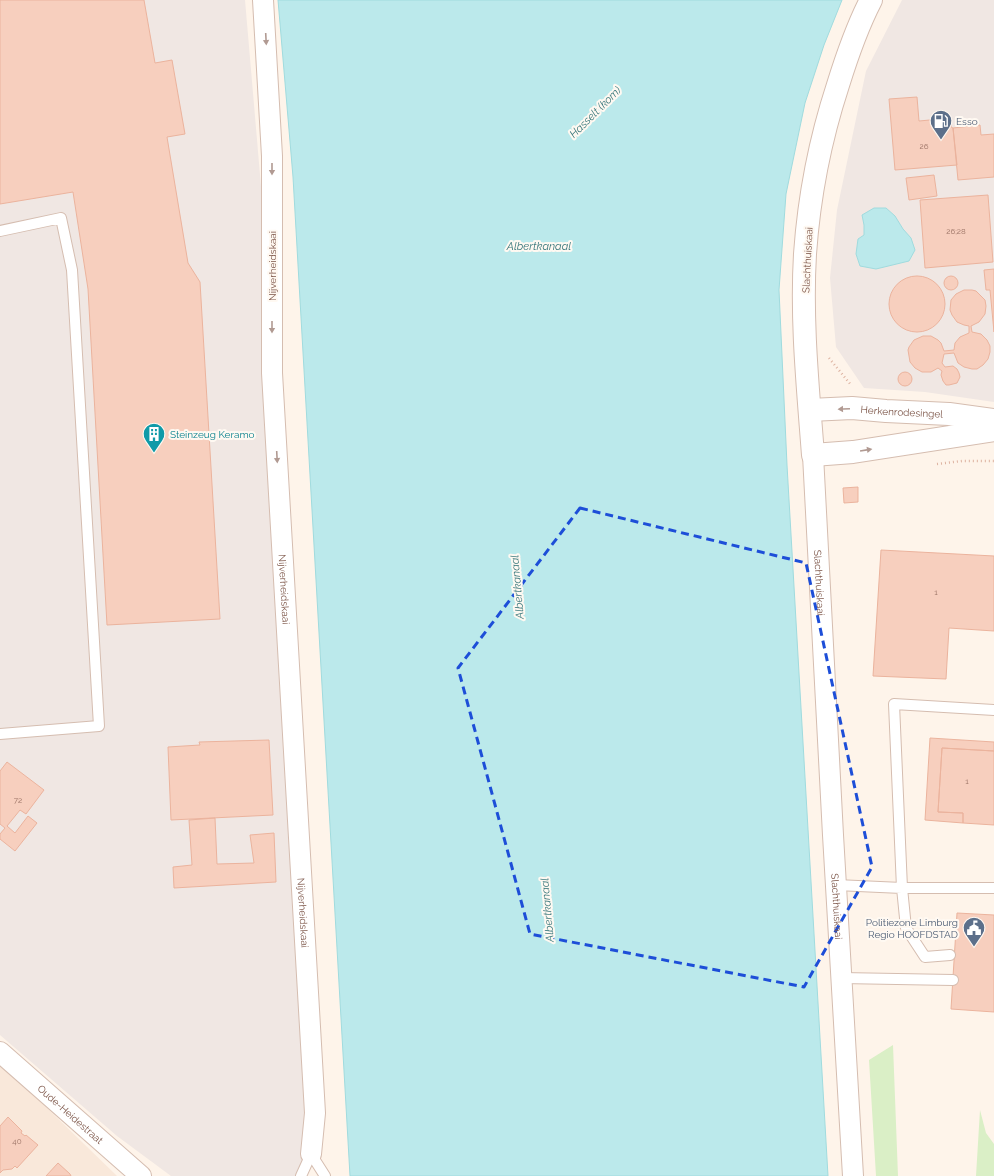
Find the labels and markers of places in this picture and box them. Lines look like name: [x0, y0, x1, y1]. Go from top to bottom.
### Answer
fuel station icon: Esso: [928, 108, 954, 141]
place label: Esso: [956, 116, 978, 127]
building icon: Steinzeug Keramo: [141, 421, 167, 454]
place label: Steinzeug Keramo: [170, 429, 255, 440]
public building icon: Politiezone Limburg Regio HOOFDSTAD: [961, 915, 987, 948]
place label: Politiezone Limburg Regio HOOFDSTAD: [866, 917, 958, 940]

